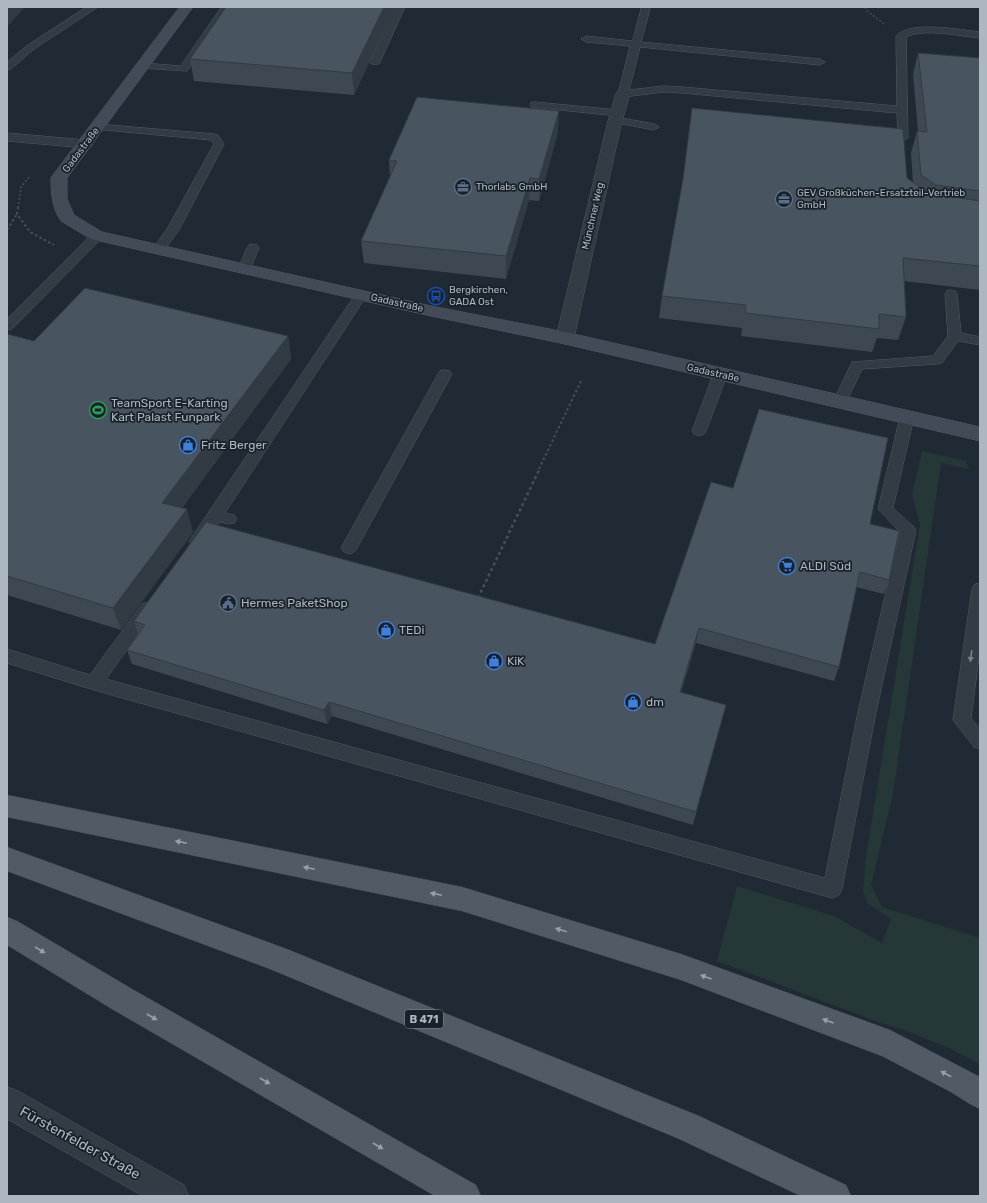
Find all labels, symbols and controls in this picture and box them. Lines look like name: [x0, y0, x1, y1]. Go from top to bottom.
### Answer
street label: Gadastraße: [60, 125, 102, 175]
office icon: Thorlabs GmbH: [453, 177, 473, 197]
place label: Thorlabs GmbH: [476, 181, 547, 193]
street label: Münchner Weg: [579, 181, 607, 251]
place label: GEV Großküchen-Ersatzteil-Vertrieb GmbH: [797, 187, 965, 211]
office icon: GEV Großküchen-Ersatzteil-Vertrieb GmbH: [774, 189, 794, 209]
place label: Bergkirchen, GADA Ost: [449, 284, 508, 308]
bus stop icon: Bergkirchen, GADA Ost: [426, 286, 446, 306]
street label: Gadastraße: [370, 291, 425, 315]
street label: Gadastraße: [686, 361, 741, 385]
place label: TeamSport E-Karting Kart Palast Funpark: [111, 396, 228, 424]
sports icon: TeamSport E-Karting Kart Palast Funpark: [88, 400, 108, 420]
shop icon: Fritz Berger: [178, 435, 198, 455]
place label: Fritz Berger: [201, 438, 267, 452]
supermarket icon: ALDI Süd: [777, 556, 797, 576]
place label: ALDI Süd: [800, 559, 851, 573]
public building icon: Hermes PaketShop: [218, 593, 238, 613]
place label: Hermes PaketShop: [241, 596, 348, 610]
shop icon: TEDi: [376, 620, 396, 640]
place label: TEDi: [399, 623, 424, 637]
one-way arrow: [968, 650, 974, 662]
shop icon: KiK: [484, 651, 504, 671]
place label: KiK: [507, 654, 525, 668]
shop icon: dm: [623, 692, 643, 712]
place label: dm: [646, 695, 664, 709]
one-way arrow: [175, 838, 187, 844]
one-way arrow: [302, 864, 315, 870]
one-way arrow: [430, 890, 442, 896]
one-way arrow: [554, 927, 566, 933]
one-way arrow: [35, 947, 46, 954]
one-way arrow: [699, 973, 711, 979]
road number: B 471: [405, 1010, 443, 1028]
one-way arrow: [147, 1013, 158, 1020]
one-way arrow: [822, 1018, 834, 1024]
one-way arrow: [941, 1071, 952, 1077]
one-way arrow: [259, 1078, 271, 1085]
street label: Fürstenfelder Straße: [17, 1103, 143, 1183]
one-way arrow: [372, 1142, 384, 1149]

